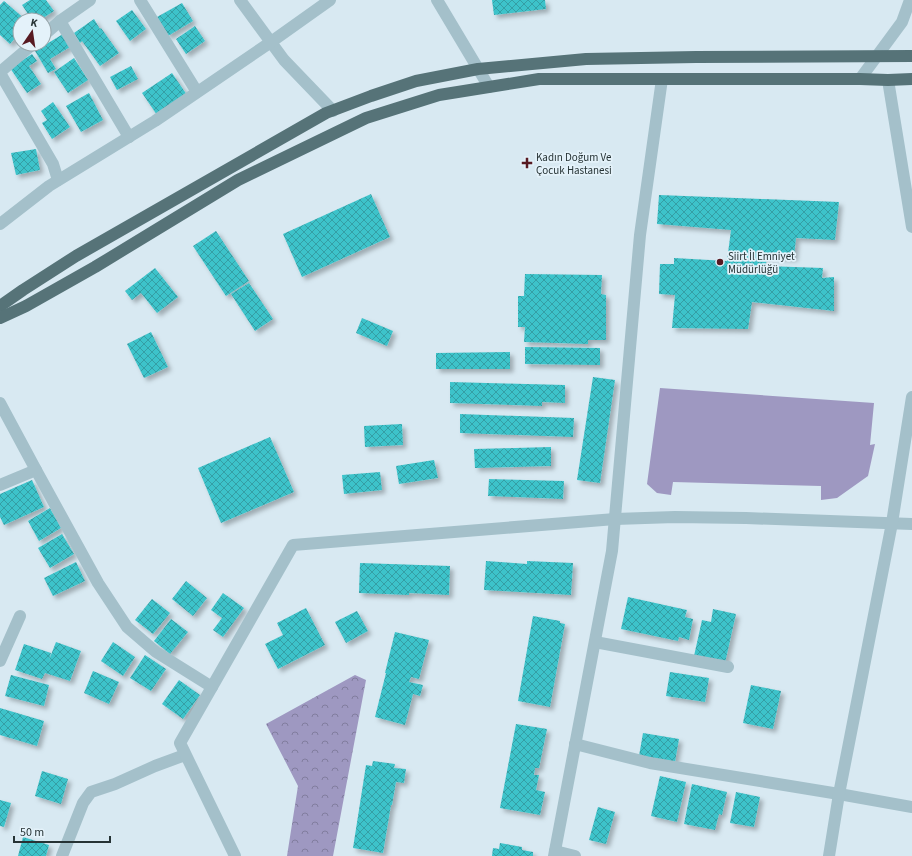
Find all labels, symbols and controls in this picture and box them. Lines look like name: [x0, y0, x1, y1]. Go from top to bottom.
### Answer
north arrow: [12, 12, 52, 52]
text: K: [29, 15, 39, 31]
place label: Kadın Doğum Ve Çocuk Hastanesi: [536, 150, 612, 178]
marker: Kadın Doğum Ve Çocuk Hastanesi: [521, 157, 533, 169]
place label: Siirt İl Emniyet Müdürlüğü: [728, 249, 795, 277]
marker: Siirt İl Emniyet Müdürlüğü: [715, 257, 725, 267]
scale bar: [14, 818, 110, 844]
text: 50 m: [20, 824, 44, 841]

